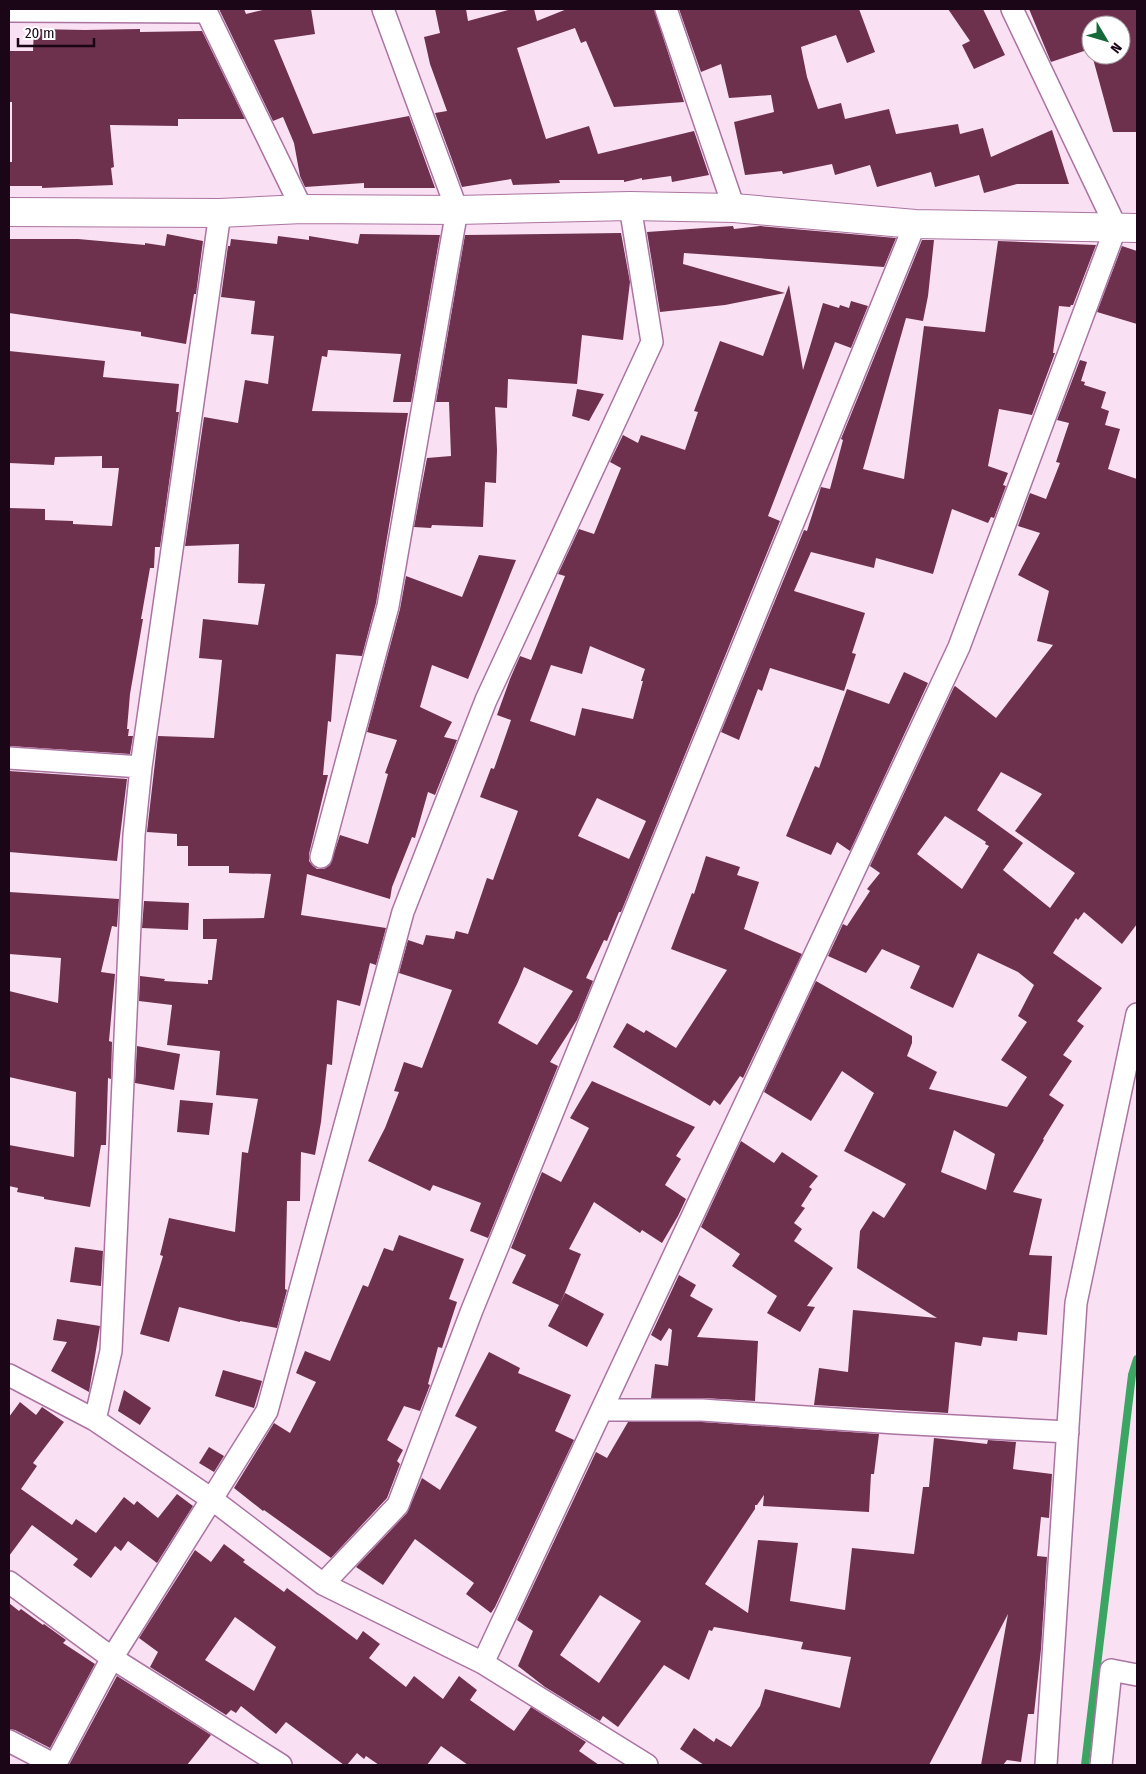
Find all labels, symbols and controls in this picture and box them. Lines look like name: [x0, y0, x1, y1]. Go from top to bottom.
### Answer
scale bar: [18, 15, 94, 47]
north arrow: [1081, 15, 1131, 65]
text: 20 m: [25, 24, 55, 42]
text: N: [1107, 39, 1125, 56]

